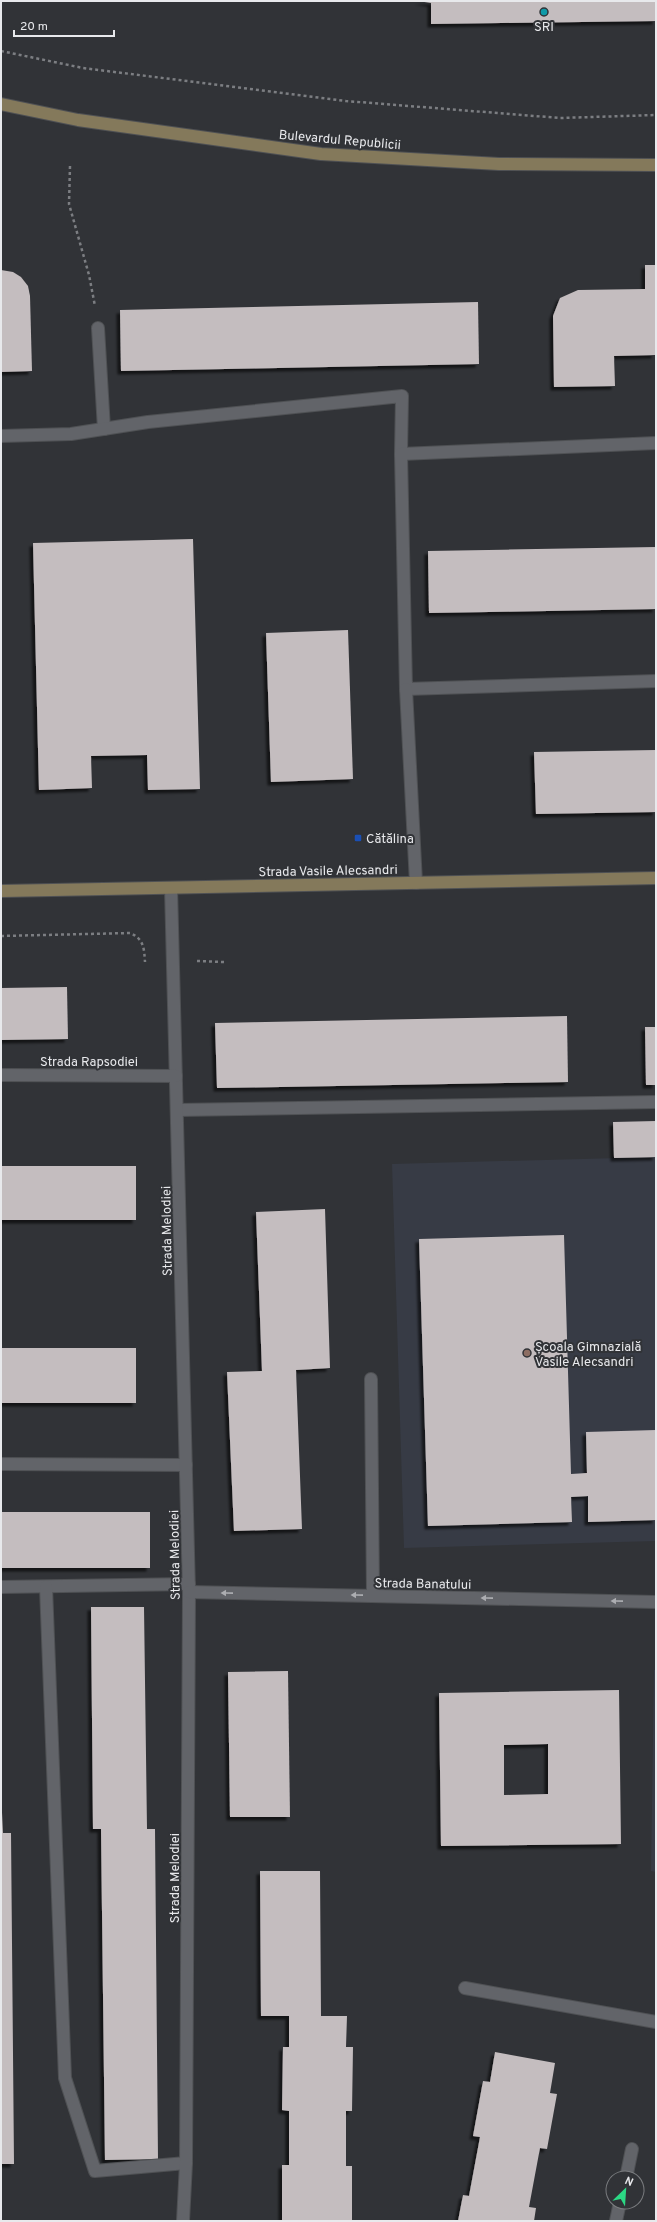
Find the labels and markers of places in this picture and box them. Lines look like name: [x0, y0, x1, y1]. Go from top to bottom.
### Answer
marker: SRI: [539, 7, 549, 17]
place label: SRI: [534, 20, 554, 36]
place label: Cătălina: [366, 832, 414, 848]
marker: Cătălina: [353, 833, 363, 843]
place label: Școala Gimnazială Vasile Alecsandri: [535, 1340, 641, 1371]
marker: Școala Gimnazială Vasile Alecsandri: [522, 1348, 532, 1358]

